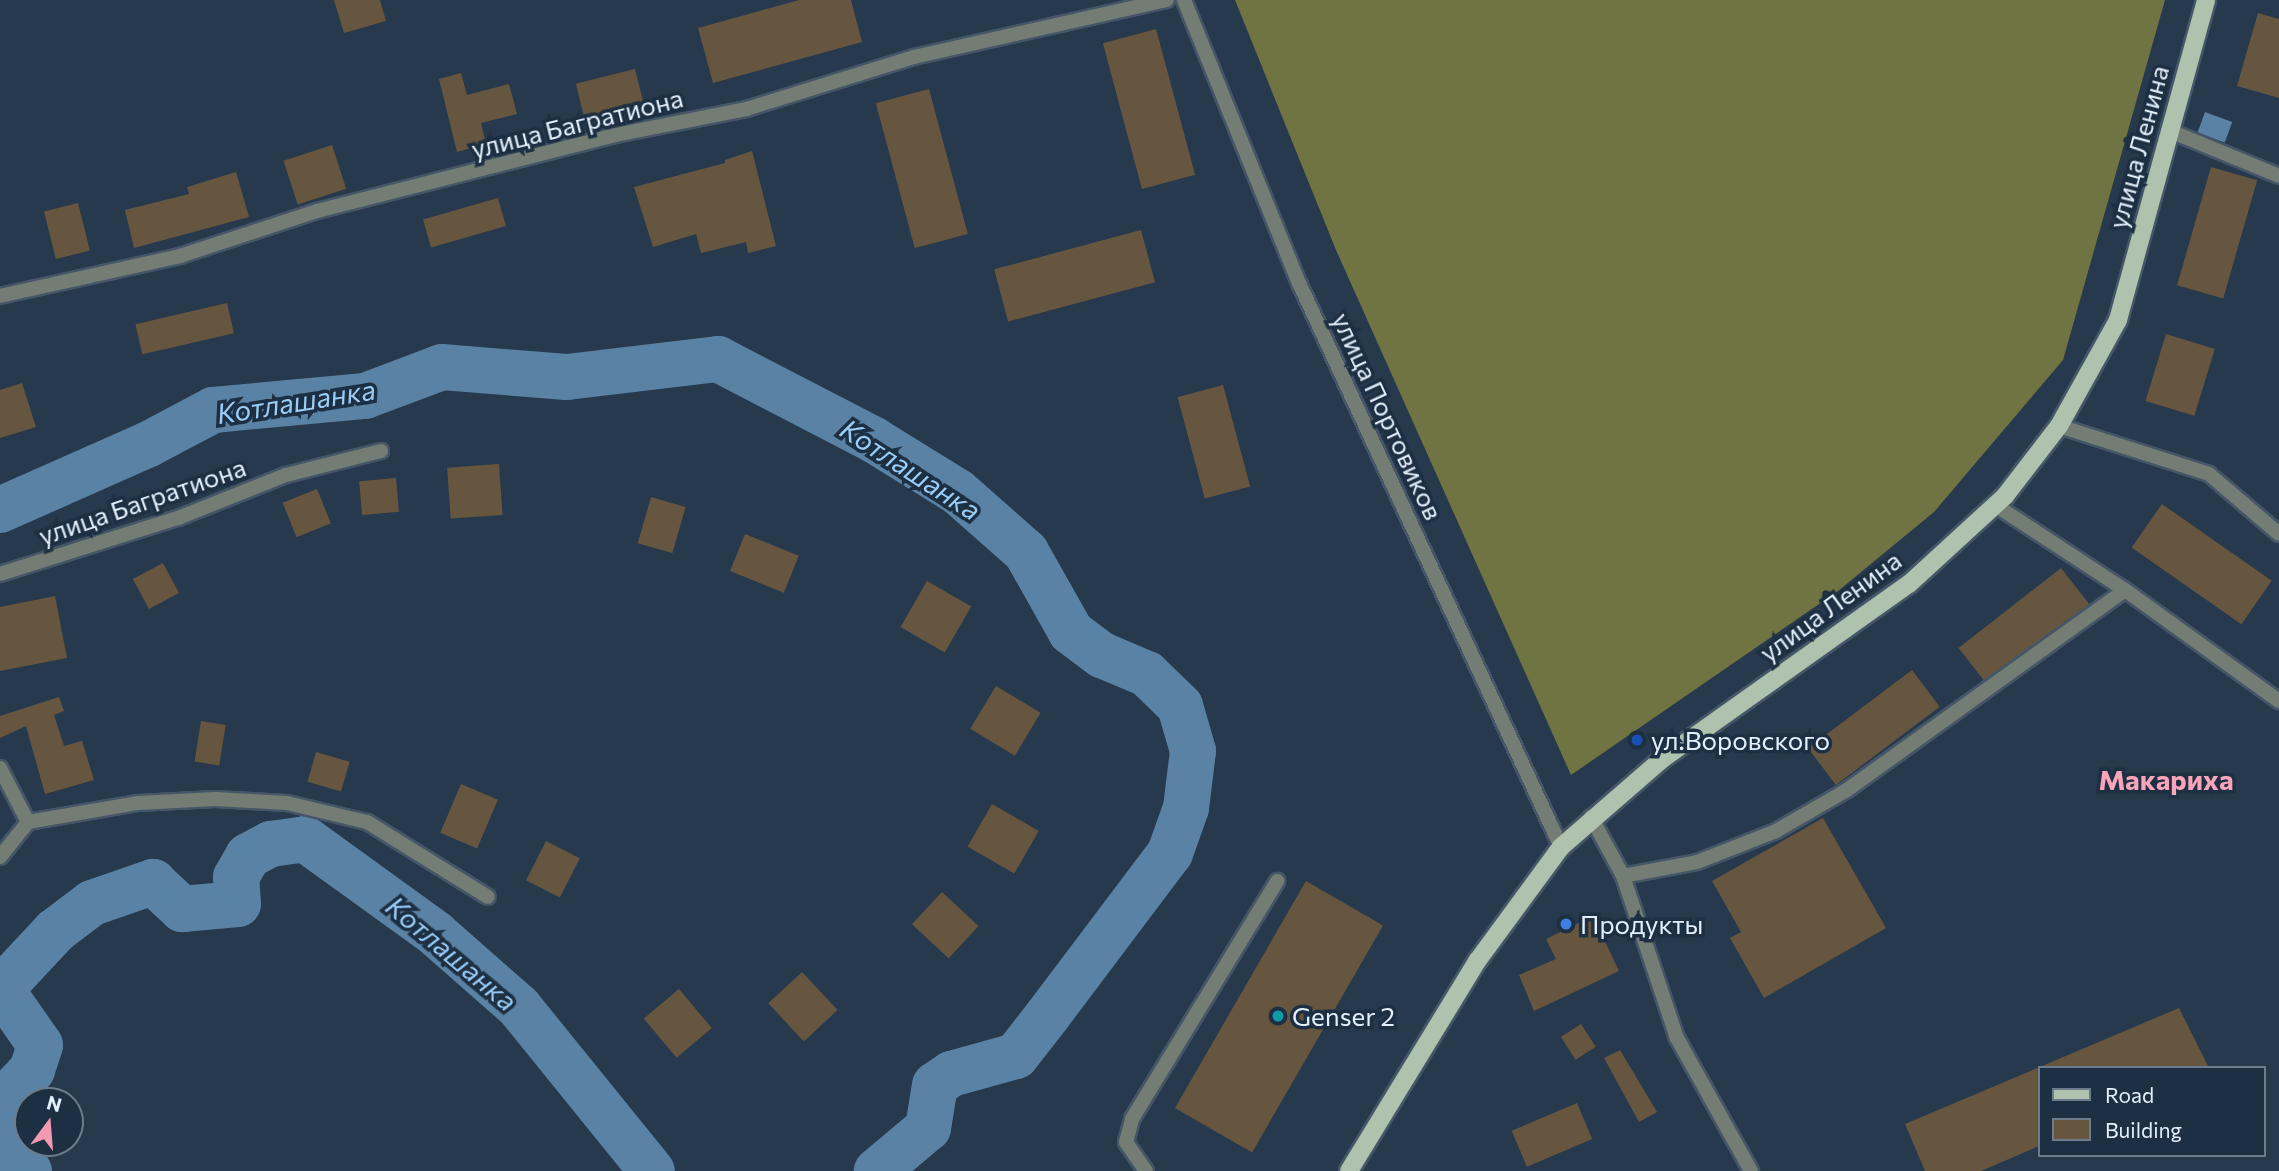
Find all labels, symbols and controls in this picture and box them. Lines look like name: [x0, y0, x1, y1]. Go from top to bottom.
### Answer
street label: улица Ленина: [2101, 62, 2175, 232]
street label: улица Багратиона: [468, 82, 686, 164]
street label: улица Портовиков: [1326, 307, 1450, 525]
water label: Котлашанка: [214, 372, 378, 430]
water label: Котлашанка: [835, 411, 987, 527]
street label: улица Багратиона: [34, 451, 250, 551]
street label: улица Ленина: [1753, 544, 1907, 668]
place label: ул.Воровского: [1651, 724, 1830, 756]
marker: ул.Воровского: [1629, 732, 1645, 748]
district label: Макариха: [2098, 762, 2234, 796]
water label: Котлашанка: [380, 889, 524, 1017]
place label: Продукты: [1580, 908, 1703, 940]
marker: Продукты: [1558, 916, 1574, 932]
place label: Genser 2: [1292, 1000, 1395, 1032]
marker: Genser 2: [1270, 1008, 1286, 1024]
legend: [2038, 1066, 2265, 1157]
text: Road: [2105, 1082, 2154, 1107]
north arrow: [14, 1087, 84, 1157]
text: N: [44, 1090, 64, 1116]
text: Building: [2105, 1117, 2182, 1142]

